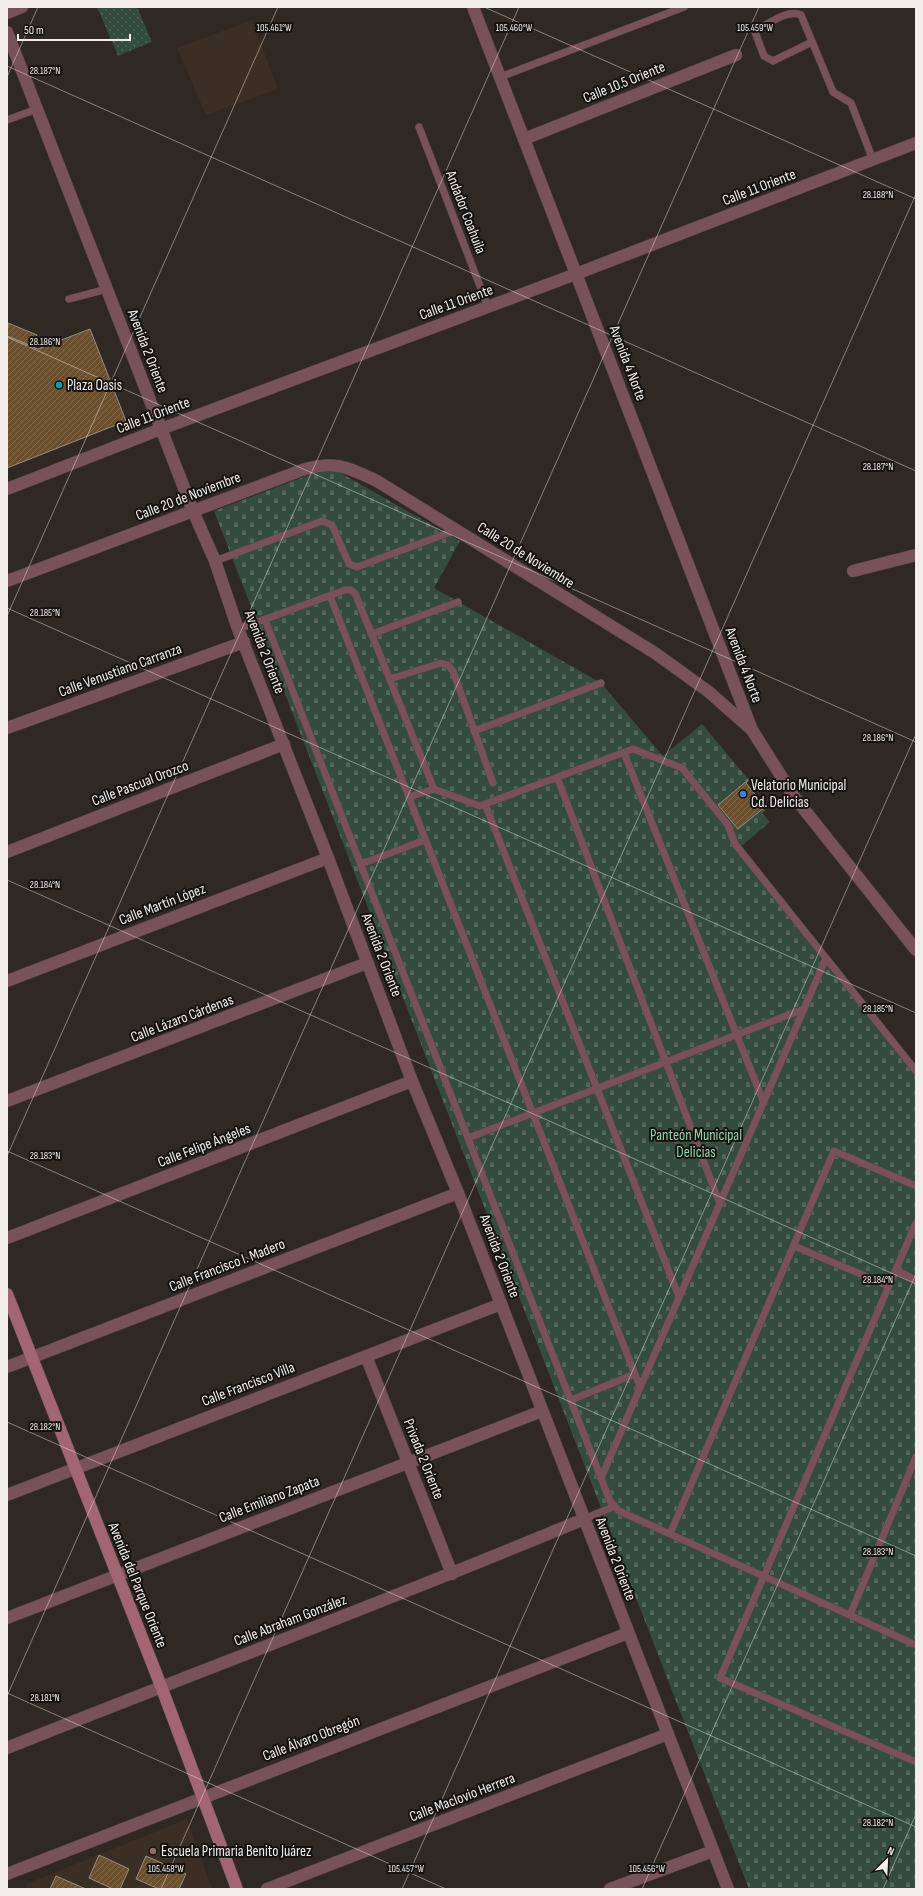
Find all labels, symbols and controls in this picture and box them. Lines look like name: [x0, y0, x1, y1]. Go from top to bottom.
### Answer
scale bar: [18, 16, 130, 42]
text: 105.461°W: [257, 22, 292, 34]
text: 105.460°W: [496, 22, 533, 34]
text: 105.459°W: [737, 22, 773, 34]
text: 50 m: [24, 23, 44, 38]
street label: Calle 10.5 Oriente: [580, 57, 668, 108]
text: 28.187°N: [30, 65, 60, 77]
street label: Calle 11 Oriente: [720, 165, 799, 210]
street label: Andador Coahuila: [441, 167, 490, 257]
text: 28.188°N: [863, 189, 893, 201]
street label: Calle 11 Oriente: [417, 280, 496, 325]
street label: Avenida 2 Oriente: [123, 306, 172, 396]
street label: Avenida 4 Norte: [604, 322, 651, 404]
text: 28.186°N: [30, 336, 60, 348]
place label: Plaza Oasis: [67, 376, 122, 395]
marker: Plaza Oasis: [54, 380, 64, 390]
street label: Calle 11 Oriente: [114, 393, 193, 438]
text: 28.187°N: [863, 461, 893, 473]
street label: Calle 20 de Noviembre: [133, 468, 243, 525]
street label: Calle 20 de Noviembre: [474, 518, 578, 593]
text: 28.185°N: [30, 607, 60, 619]
street label: Avenida 2 Oriente: [240, 607, 289, 697]
street label: Avenida 4 Norte: [720, 624, 767, 706]
street label: Calle Venustiano Carranza: [56, 639, 185, 702]
text: 28.186°N: [863, 732, 893, 744]
street label: Calle Pascual Orozco: [89, 756, 191, 811]
place label: Velatorio Municipal Cd. Delicias: [751, 776, 846, 812]
marker: Velatorio Municipal Cd. Delicias: [738, 789, 748, 799]
text: 28.184°N: [30, 879, 60, 891]
street label: Calle Martín López: [116, 879, 209, 930]
street label: Avenida 2 Oriente: [357, 910, 406, 1000]
street label: Calle Lázaro Cárdenas: [128, 990, 236, 1047]
text: 28.185°N: [863, 1003, 893, 1015]
street label: Calle Felipe Ángeles: [155, 1119, 253, 1172]
park label: Panteón Municipal Delicias: [650, 1126, 742, 1162]
text: 28.183°N: [30, 1150, 60, 1162]
street label: Avenida 2 Oriente: [475, 1211, 524, 1301]
street label: Calle Francisco I. Madero: [166, 1235, 288, 1296]
text: 28.184°N: [863, 1274, 893, 1286]
street label: Calle Francisco Villa: [199, 1358, 298, 1411]
street label: Privada 2 Oriente: [399, 1416, 448, 1502]
text: 28.182°N: [30, 1421, 60, 1433]
street label: Calle Emiliano Zapata: [216, 1471, 322, 1527]
street label: Avenida 2 Oriente: [591, 1514, 640, 1604]
street label: Avenida del Parque Oriente: [103, 1519, 171, 1651]
text: 28.183°N: [863, 1546, 893, 1558]
street label: Calle Abraham González: [231, 1590, 350, 1651]
text: 28.181°N: [30, 1692, 60, 1704]
street label: Calle Álvaro Obregón: [260, 1711, 362, 1766]
street label: Calle Maclovio Herrera: [407, 1769, 518, 1826]
text: 28.182°N: [863, 1817, 893, 1829]
north arrow: [867, 1840, 907, 1880]
place label: Escuela Primaria Benito Juárez: [161, 1842, 312, 1861]
text: N: [886, 1844, 896, 1859]
marker: Escuela Primaria Benito Juárez: [148, 1846, 158, 1856]
text: 105.458°W: [148, 1863, 184, 1875]
text: 105.457°W: [388, 1863, 424, 1875]
text: 105.456°W: [629, 1863, 665, 1875]

